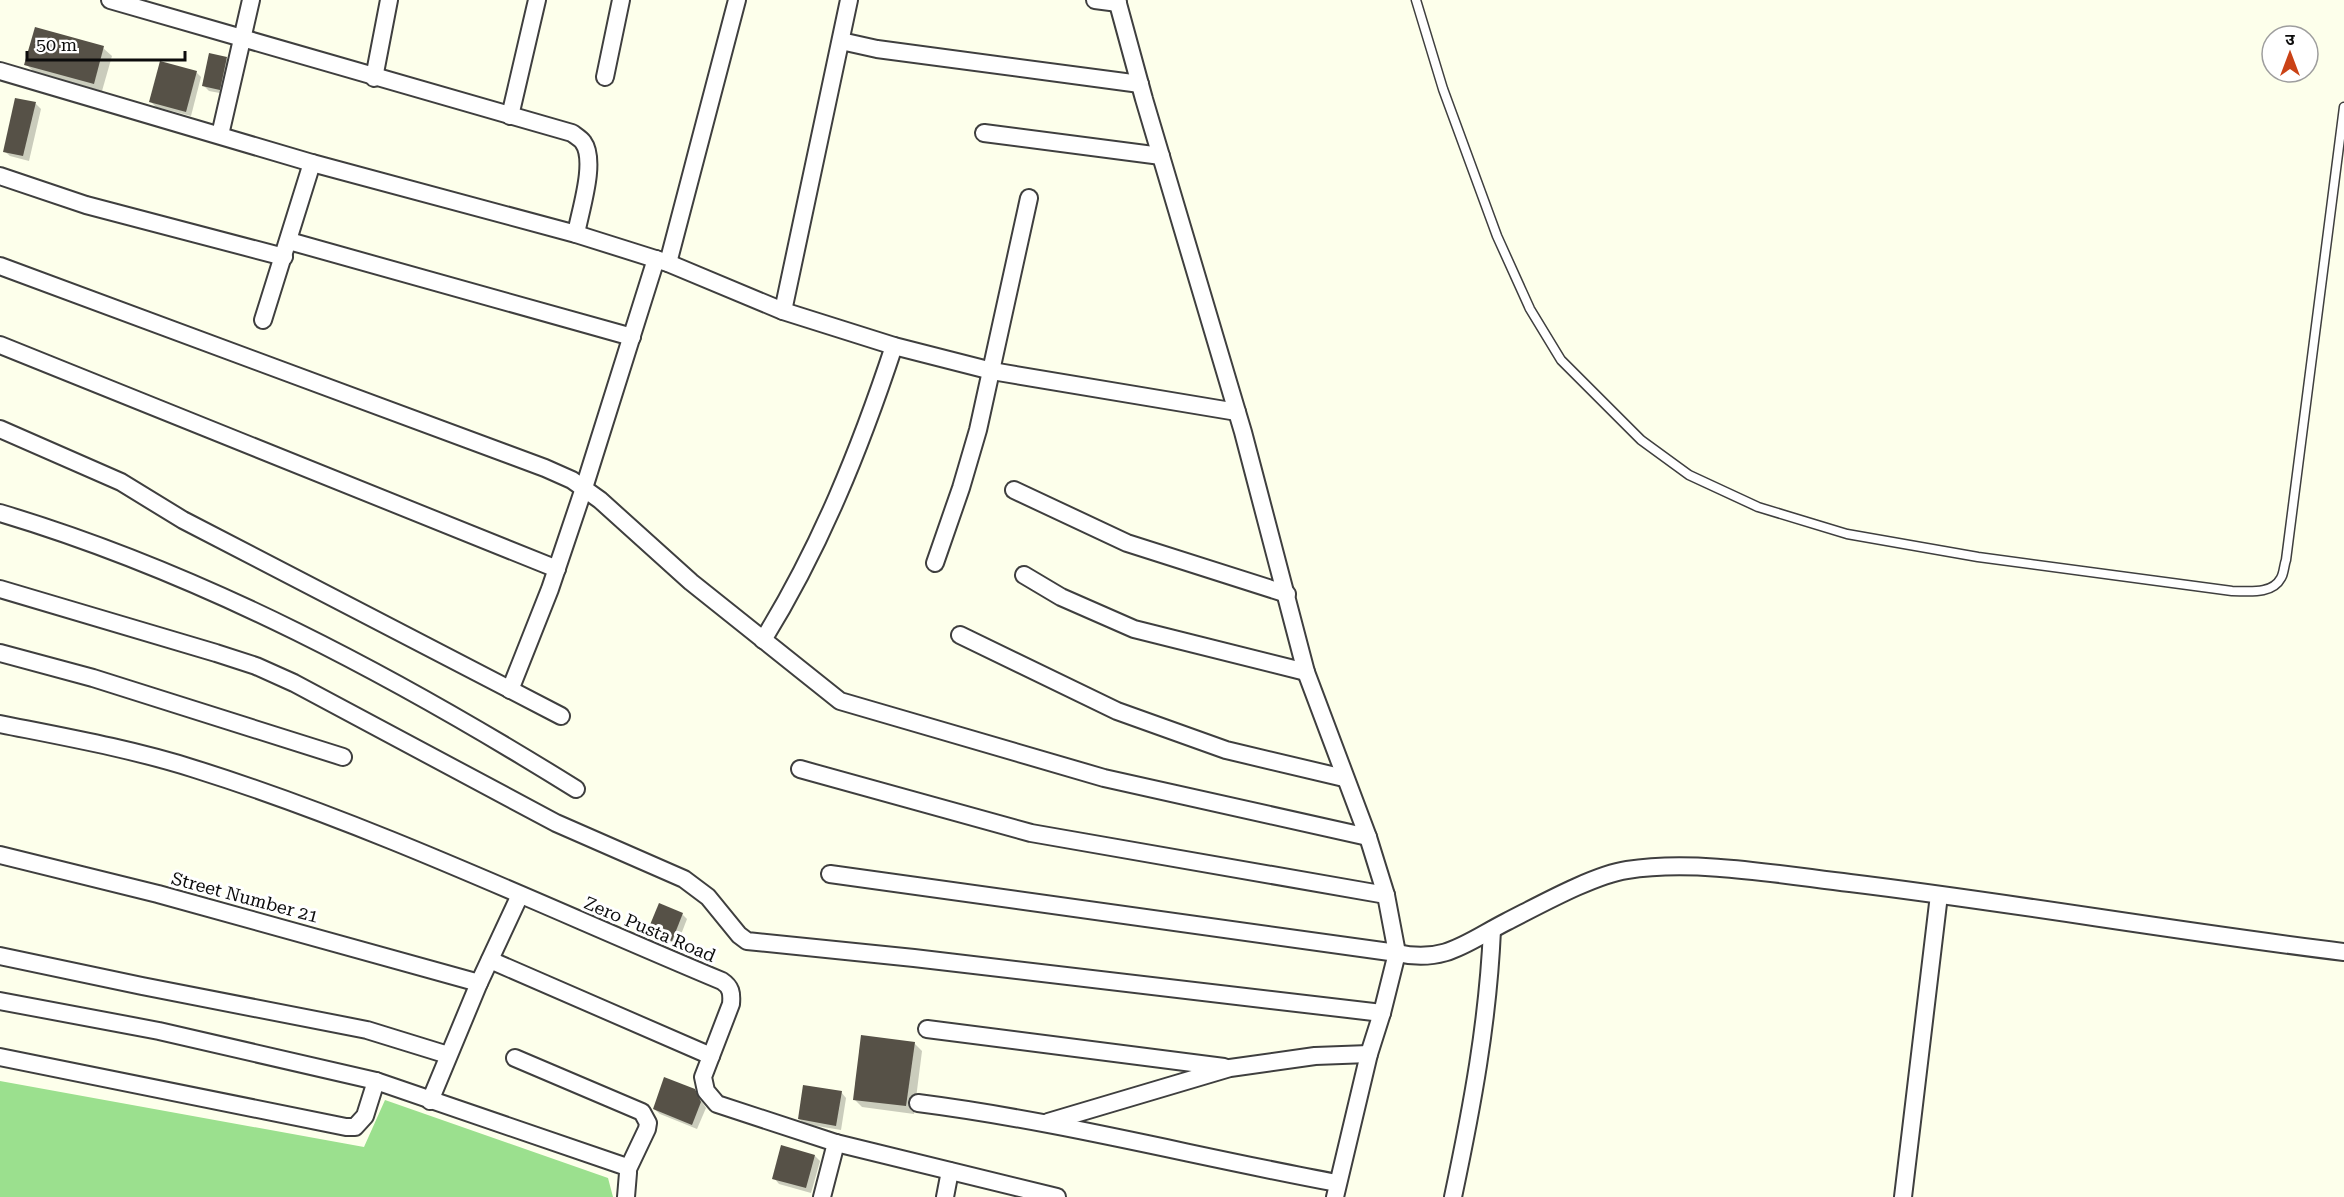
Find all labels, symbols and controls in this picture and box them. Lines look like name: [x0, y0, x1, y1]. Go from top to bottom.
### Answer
scale bar: [27, 24, 184, 62]
north arrow: [2260, 24, 2320, 84]
text: उ: [2285, 30, 2295, 49]
text: 50 m: [36, 34, 77, 55]
street label: Street Number 21: [169, 867, 321, 927]
street label: Zero Pusta Road: [581, 892, 719, 966]

